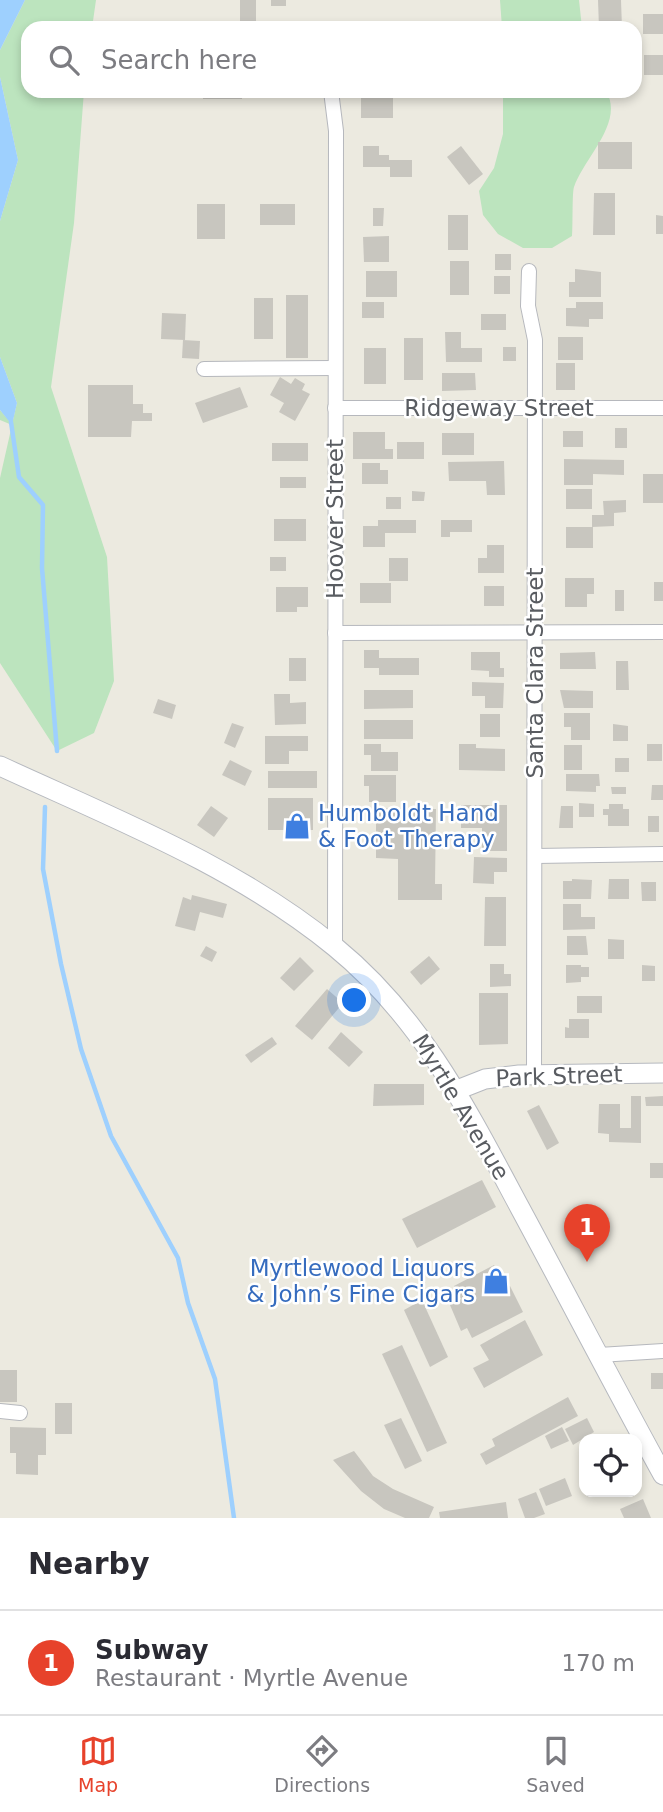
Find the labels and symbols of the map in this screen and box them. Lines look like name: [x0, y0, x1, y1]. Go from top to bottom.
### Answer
street label: Ridgeway Street: [404, 395, 594, 421]
street label: Hoover Street: [322, 439, 348, 599]
street label: Santa Clara Street: [522, 568, 548, 779]
place label: Humboldt Hand & Foot Therapy: [318, 800, 499, 852]
shop icon: Humboldt Hand & Foot Therapy: [282, 811, 312, 841]
your location: [337, 983, 371, 1017]
street label: Myrtle Avenue: [407, 1029, 515, 1185]
street label: Park Street: [495, 1061, 623, 1091]
pin: 1: [564, 1204, 610, 1262]
place label: Myrtlewood Liquors & John’s Fine Cigars: [247, 1255, 475, 1307]
shop icon: Myrtlewood Liquors & John’s Fine Cigars: [481, 1266, 511, 1296]

